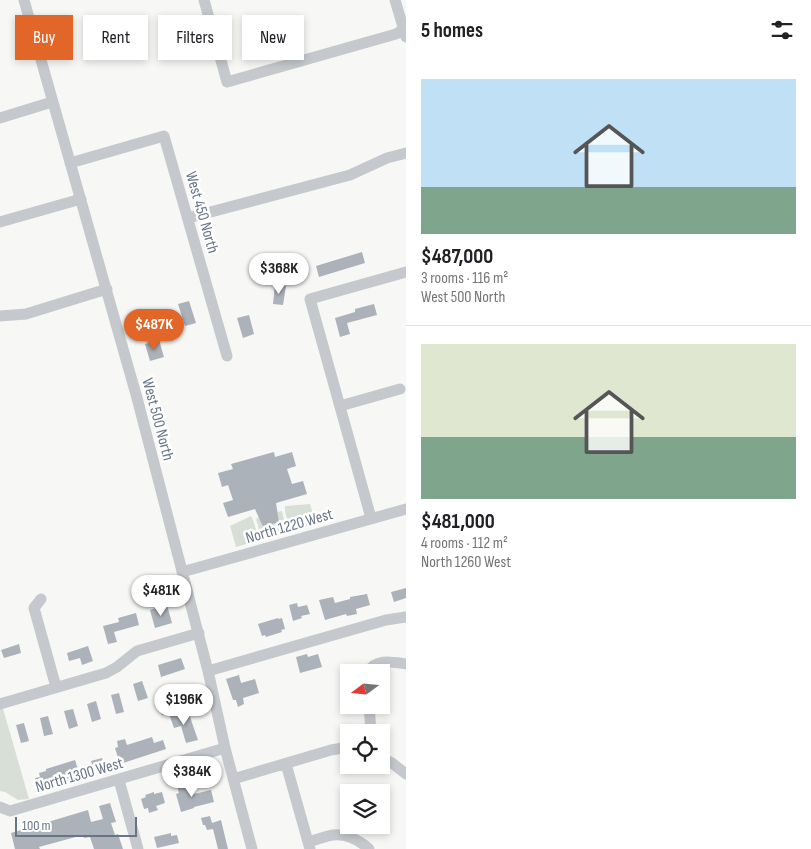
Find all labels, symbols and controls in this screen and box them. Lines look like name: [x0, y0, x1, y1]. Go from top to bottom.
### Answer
chip: Buy: [15, 15, 73, 60]
chip: Rent: [83, 15, 148, 60]
chip: Filters: [158, 15, 232, 60]
chip: New: [242, 15, 304, 60]
icon: filters: [768, 16, 796, 44]
text: 5 homes: [421, 18, 483, 43]
icon: home: [564, 111, 654, 201]
street label: West 450 North: [181, 169, 222, 255]
text: $487,000: [421, 244, 493, 269]
pin: $368K: [244, 252, 314, 295]
text: $368K: [260, 259, 298, 278]
text: 3 rooms · 116 m²: [421, 269, 508, 288]
text: West 500 North: [421, 288, 505, 307]
pin: $487K: [119, 308, 189, 351]
text: $487K: [135, 315, 173, 334]
street label: West 500 North: [137, 376, 178, 463]
icon: home: [564, 377, 654, 467]
street label: North 1220 West: [244, 505, 335, 548]
text: $481,000: [421, 509, 495, 534]
text: 4 rooms · 112 m²: [421, 534, 508, 553]
text: North 1260 West: [421, 553, 511, 572]
pin: $481K: [126, 574, 196, 617]
text: $481K: [142, 581, 180, 600]
north arrow: [340, 664, 390, 714]
map controls: [340, 664, 390, 834]
pin: $196K: [149, 684, 219, 726]
text: $196K: [165, 690, 203, 709]
button: locate: [340, 724, 390, 774]
street label: North 1300 West: [33, 754, 125, 797]
pin: $384K: [157, 756, 227, 798]
text: $384K: [173, 762, 211, 781]
button: layers: [340, 784, 390, 834]
scale bar: [15, 814, 138, 837]
text: 100 m: [22, 817, 51, 834]

